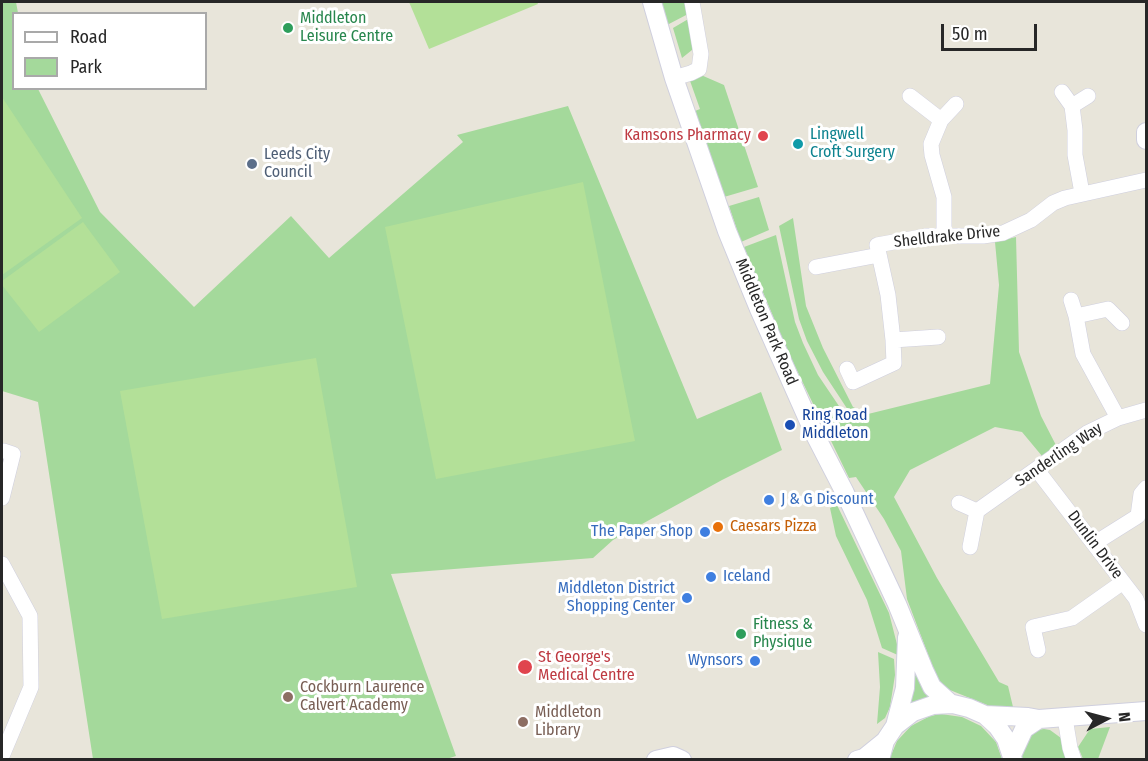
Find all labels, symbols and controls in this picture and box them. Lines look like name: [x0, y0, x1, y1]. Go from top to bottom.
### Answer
place label: Middleton Leisure Centre: [300, 9, 393, 47]
legend: [12, 12, 207, 90]
scale bar: [944, 12, 1040, 50]
marker: Middleton Leisure Centre: [281, 21, 295, 35]
text: 50 m: [952, 23, 988, 45]
text: Road: [70, 26, 107, 48]
text: Park: [70, 56, 102, 78]
place label: Lingwell Croft Surgery: [810, 125, 895, 163]
place label: Kamsons Pharmacy: [624, 126, 751, 146]
marker: Kamsons Pharmacy: [756, 129, 770, 143]
marker: Lingwell Croft Surgery: [791, 137, 805, 151]
place label: Leeds City Council: [264, 145, 330, 183]
marker: Leeds City Council: [245, 157, 259, 171]
street label: Shelldrake Drive: [893, 222, 1001, 252]
street label: Middleton Park Road: [731, 256, 801, 388]
place label: Ring Road Middleton: [802, 406, 868, 444]
marker: Ring Road Middleton: [783, 418, 797, 432]
street label: Sanderling Way: [1012, 419, 1106, 491]
place label: J & G Discount: [781, 490, 874, 510]
marker: J & G Discount: [762, 493, 776, 507]
street label: Dunlin Drive: [1063, 507, 1127, 583]
place label: Caesars Pizza: [730, 517, 817, 537]
marker: Caesars Pizza: [711, 520, 725, 534]
place label: The Paper Shop: [591, 522, 693, 542]
marker: The Paper Shop: [698, 525, 712, 539]
place label: Iceland: [723, 567, 771, 587]
marker: Iceland: [704, 570, 718, 584]
place label: Middleton District Shopping Center: [558, 579, 675, 617]
marker: Middleton District Shopping Center: [680, 591, 694, 605]
place label: Fitness & Physique: [753, 615, 813, 653]
marker: Fitness & Physique: [734, 627, 748, 641]
place label: St George's Medical Centre: [538, 648, 635, 686]
place label: Wynsors: [688, 651, 743, 671]
marker: Wynsors: [748, 654, 762, 668]
marker: St George's Medical Centre: [516, 658, 534, 676]
place label: Cockburn Laurence Calvert Academy: [300, 678, 424, 716]
north arrow: [1076, 689, 1136, 749]
marker: Cockburn Laurence Calvert Academy: [281, 690, 295, 704]
place label: Middleton Library: [535, 703, 601, 741]
text: N: [1114, 711, 1134, 723]
marker: Middleton Library: [516, 715, 530, 729]

